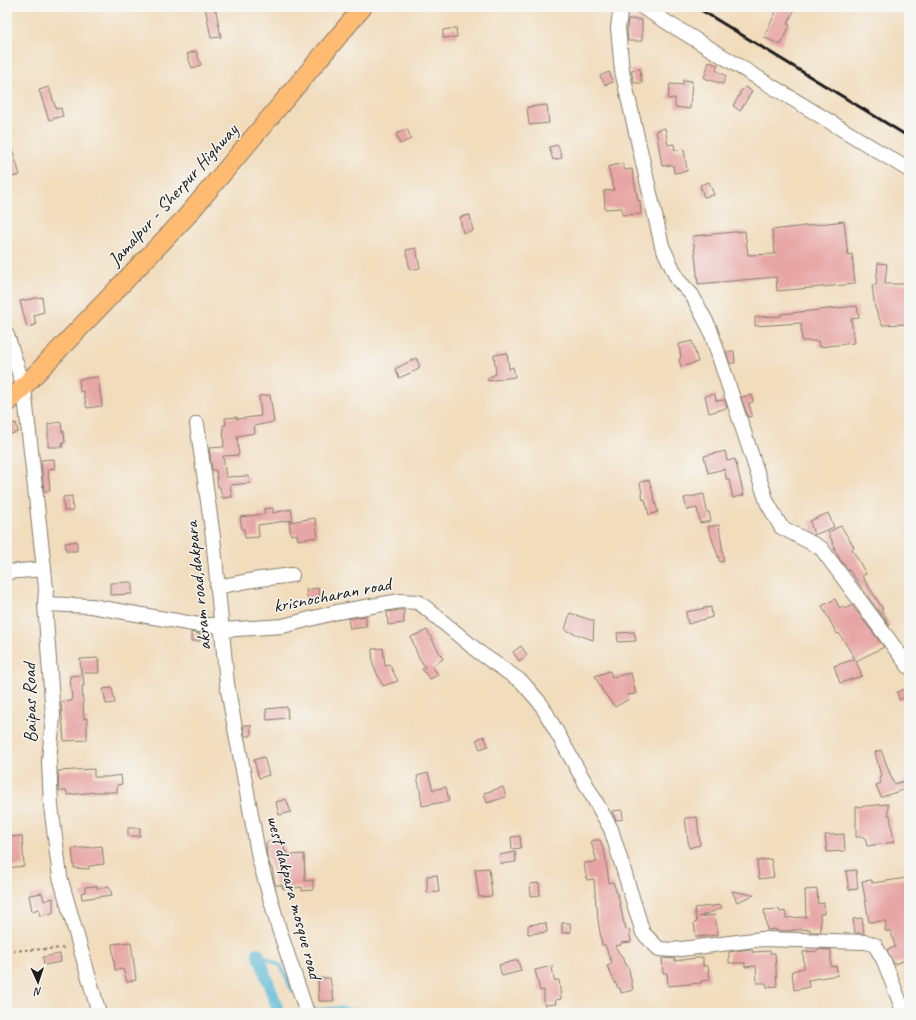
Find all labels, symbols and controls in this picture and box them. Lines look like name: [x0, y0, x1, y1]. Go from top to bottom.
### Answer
street label: Jamalpur - Sherpur Highway: [102, 118, 244, 272]
street label: akram road,dakpara: [179, 518, 217, 652]
street label: krisnocharan road: [271, 571, 396, 618]
street label: Baipas Road: [17, 660, 43, 743]
street label: west dakpara mosque road: [261, 812, 328, 984]
north arrow: [18, 962, 58, 1002]
text: N: [33, 985, 42, 999]

